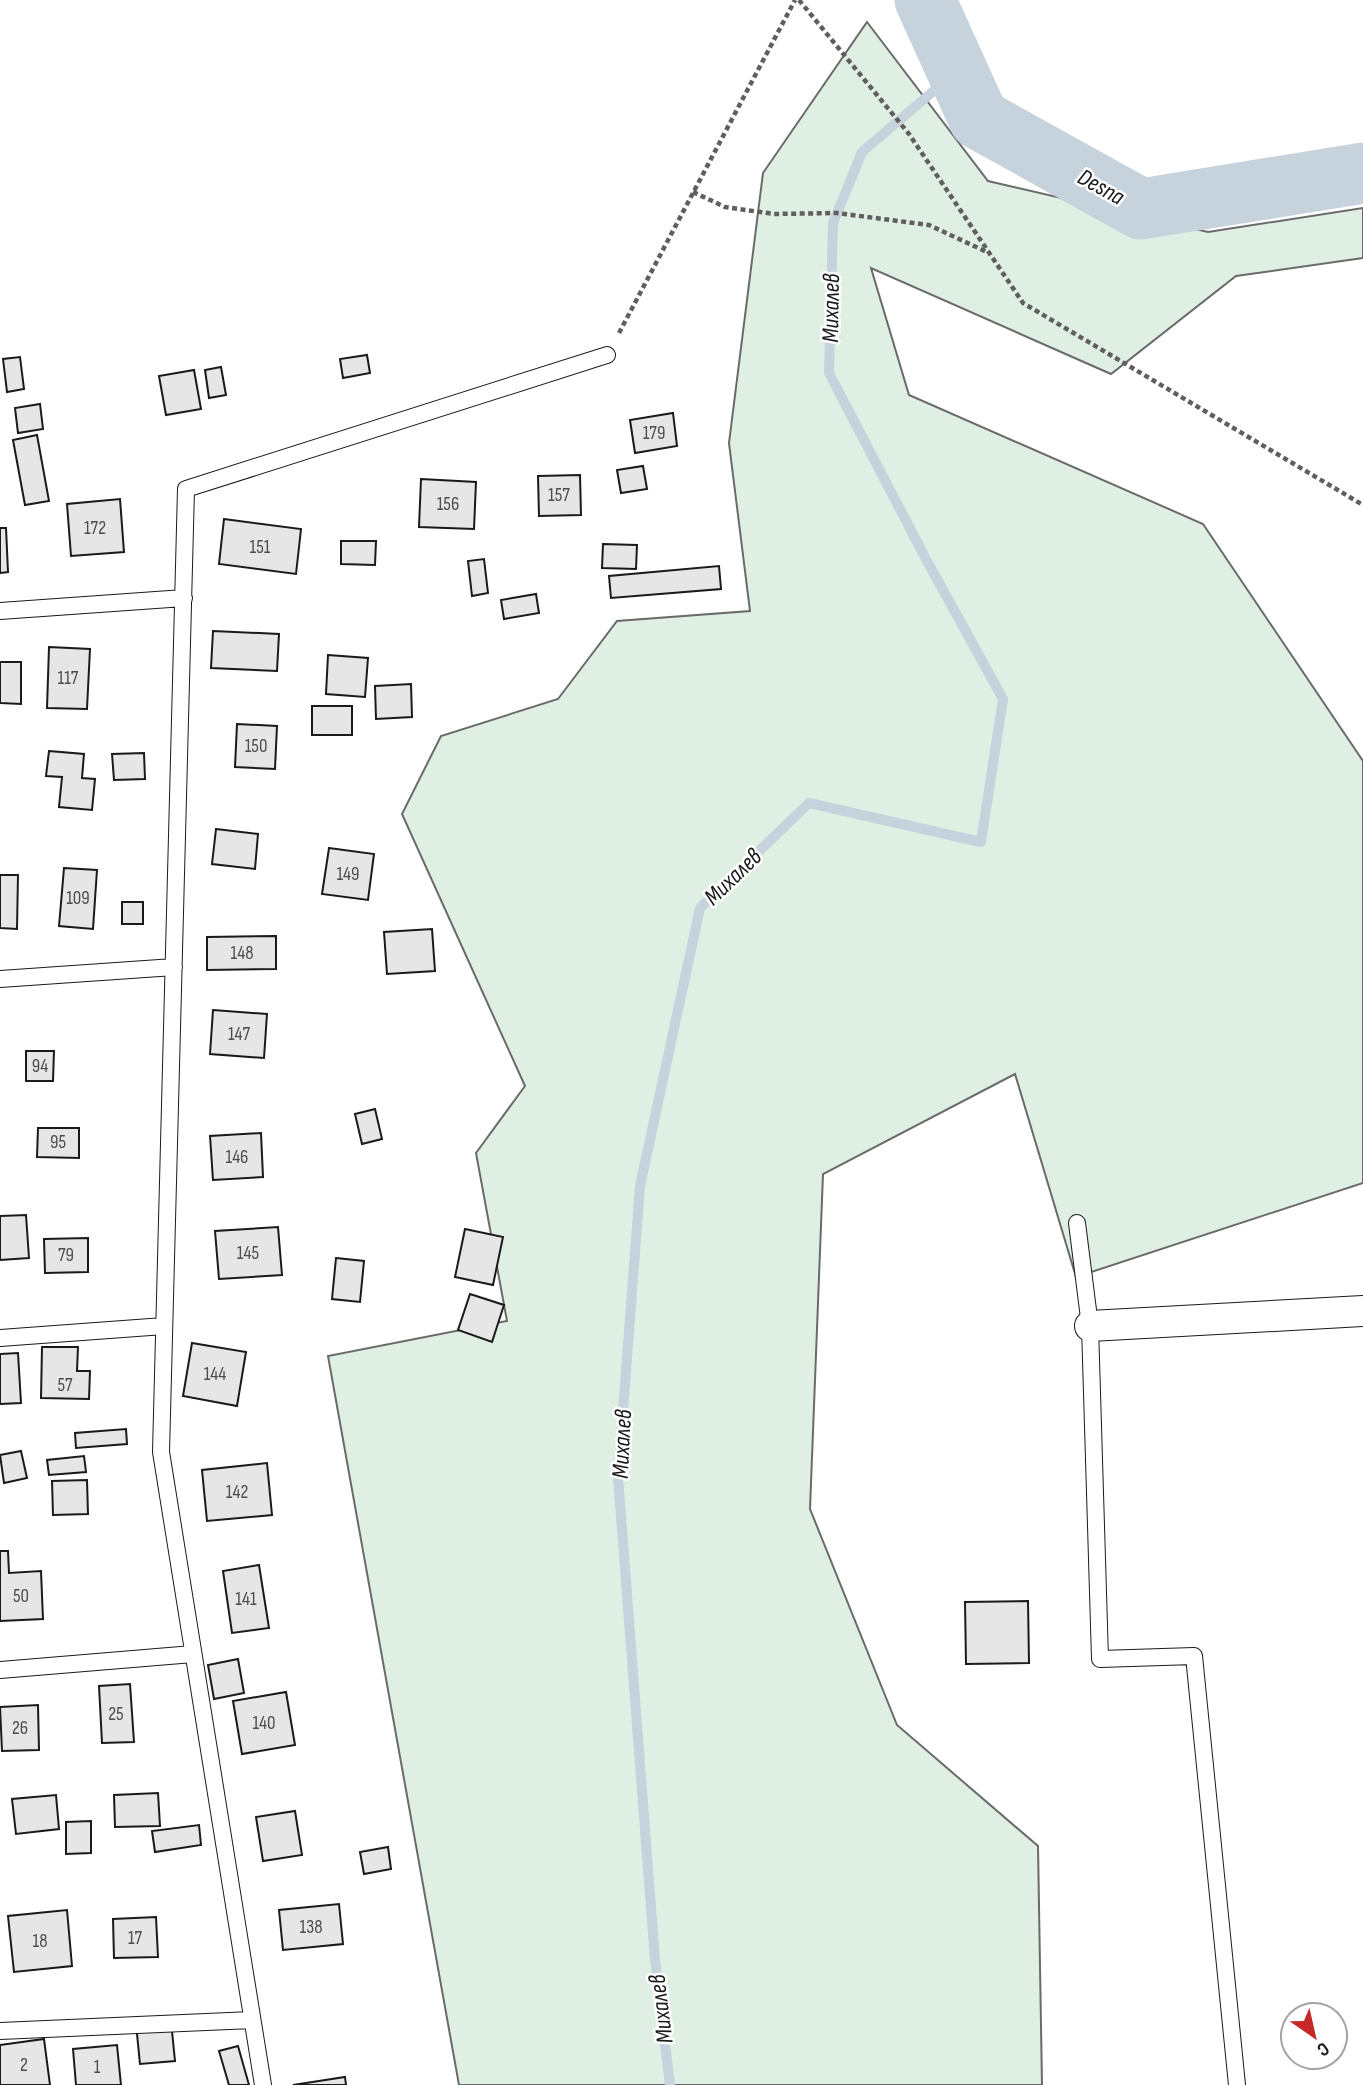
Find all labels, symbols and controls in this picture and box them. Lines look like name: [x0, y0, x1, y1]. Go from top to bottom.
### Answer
water label: Desna: [1072, 162, 1130, 212]
water label: Михалев: [816, 273, 846, 343]
house number: 179: [643, 422, 665, 445]
house number: 157: [548, 484, 570, 507]
house number: 156: [437, 493, 459, 516]
house number: 172: [84, 517, 106, 540]
house number: 151: [250, 536, 271, 559]
house number: 117: [58, 667, 79, 690]
house number: 150: [245, 735, 267, 758]
water label: Михалев: [698, 842, 768, 912]
house number: 149: [336, 863, 360, 886]
house number: 109: [66, 887, 90, 910]
house number: 148: [231, 942, 253, 965]
house number: 147: [228, 1023, 250, 1046]
house number: 94: [32, 1055, 48, 1078]
house number: 95: [50, 1131, 66, 1154]
house number: 146: [226, 1146, 248, 1169]
house number: 145: [237, 1242, 259, 1265]
house number: 79: [58, 1244, 74, 1267]
house number: 144: [204, 1363, 226, 1386]
house number: 57: [57, 1374, 73, 1397]
water label: Михалев: [606, 1408, 638, 1479]
house number: 142: [226, 1481, 248, 1504]
house number: 50: [13, 1585, 29, 1608]
house number: 141: [235, 1588, 257, 1611]
house number: 25: [108, 1703, 124, 1726]
house number: 140: [252, 1712, 276, 1735]
house number: 26: [12, 1717, 28, 1740]
house number: 138: [300, 1916, 322, 1939]
house number: 17: [128, 1927, 143, 1950]
house number: 18: [33, 1930, 47, 1953]
water label: Михалев: [642, 1973, 680, 2045]
north arrow: [1279, 2001, 1349, 2071]
text: С: [1312, 2037, 1333, 2061]
house number: 2: [20, 2054, 28, 2077]
house number: 1: [94, 2056, 101, 2079]

